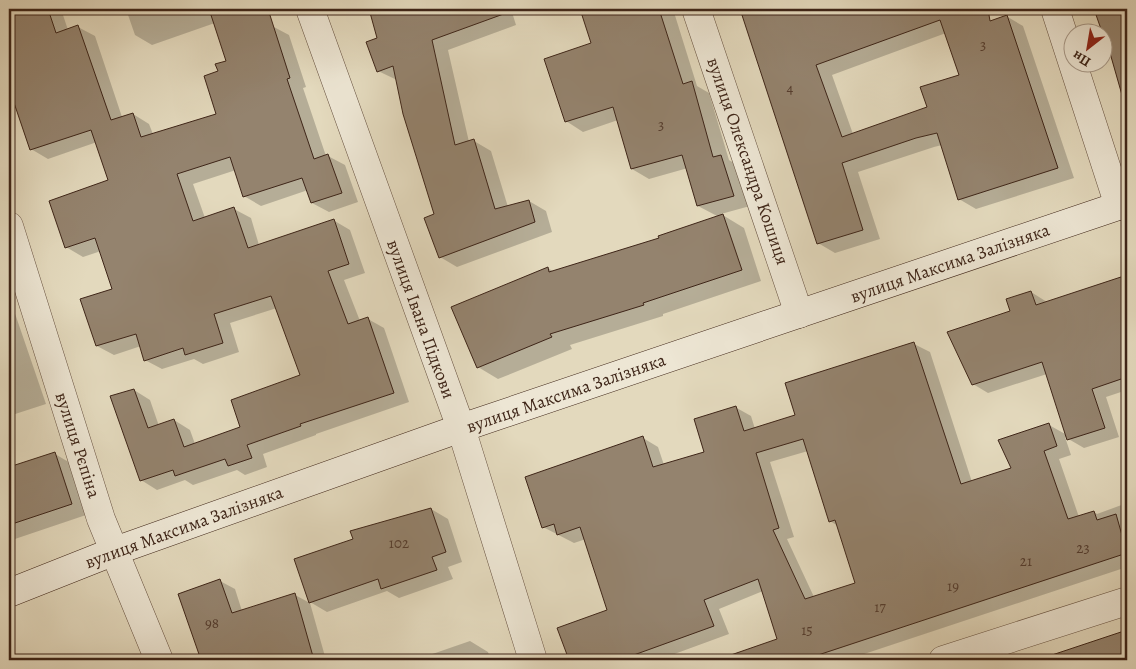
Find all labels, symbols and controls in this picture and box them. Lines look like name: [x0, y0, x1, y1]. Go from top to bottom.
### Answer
north arrow: [1064, 22, 1114, 72]
house number: 3: [980, 35, 986, 55]
text: Пн: [1069, 46, 1094, 72]
street label: вулиця Олександра Кошиця: [701, 54, 795, 268]
house number: 4: [787, 78, 794, 98]
house number: 3: [658, 115, 664, 135]
street label: вулиця Максима Залізняка: [847, 217, 1053, 308]
street label: вулиця Івана Підкови: [381, 236, 461, 402]
street label: вулиця Максима Залізняка: [463, 347, 669, 438]
street label: вулиця Рєпіна: [50, 389, 107, 502]
street label: вулиця Максима Залізняка: [82, 480, 287, 574]
house number: 102: [389, 533, 409, 553]
house number: 23: [1076, 538, 1090, 558]
house number: 21: [1020, 551, 1032, 571]
house number: 19: [947, 576, 959, 596]
house number: 17: [874, 597, 886, 617]
house number: 98: [205, 613, 219, 633]
house number: 15: [801, 620, 813, 640]

